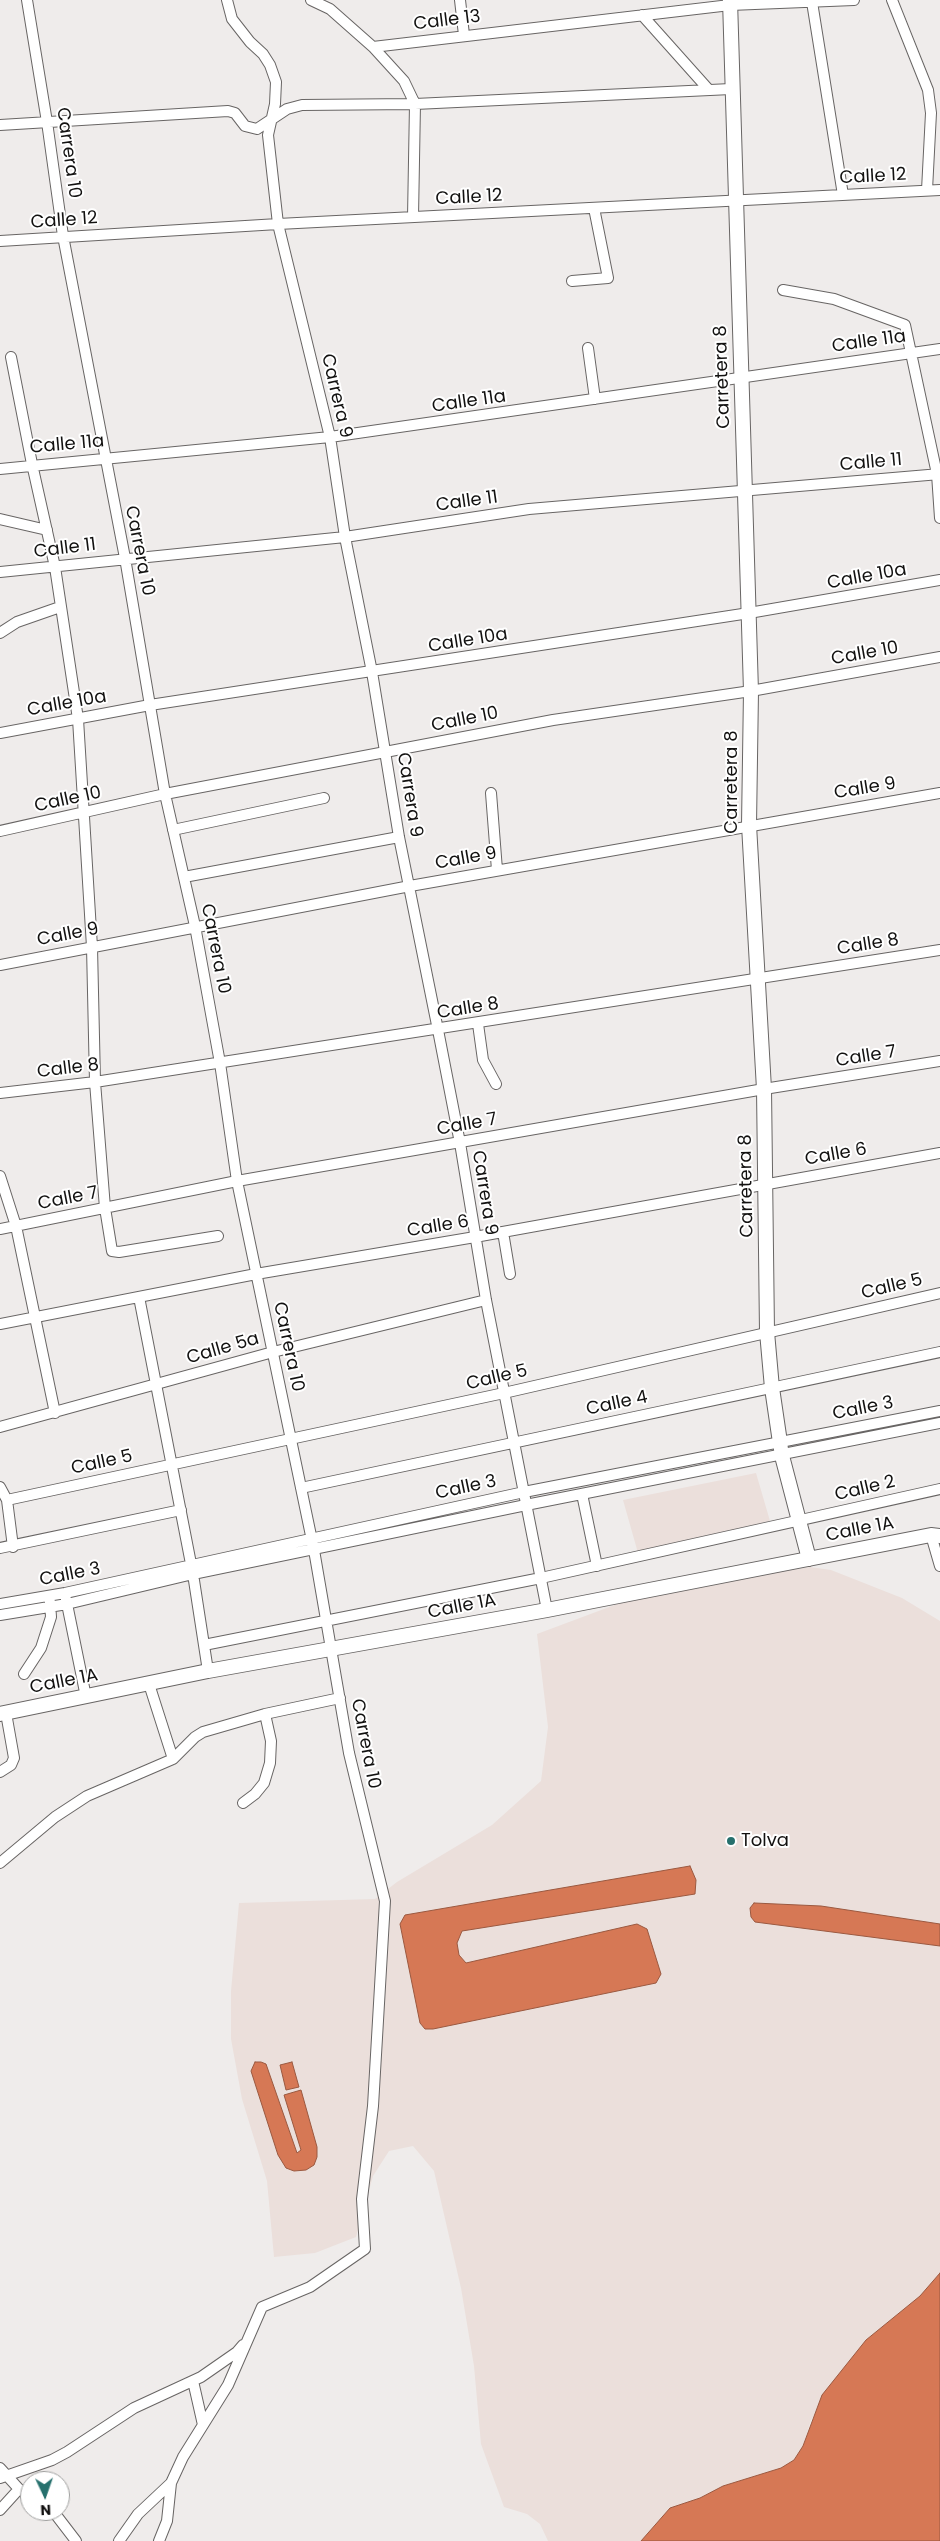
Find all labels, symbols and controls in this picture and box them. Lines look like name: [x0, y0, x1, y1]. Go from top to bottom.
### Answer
street label: Calle 13: [412, 6, 482, 36]
street label: Carrera 10: [51, 106, 85, 200]
street label: Calle 12: [839, 164, 907, 190]
street label: Calle 12: [435, 185, 503, 211]
street label: Calle 12: [30, 208, 98, 234]
street label: Carretera 8: [710, 325, 736, 429]
street label: Calle 11a: [831, 326, 907, 358]
street label: Carrera 9: [316, 352, 356, 440]
street label: Calle 11a: [431, 386, 507, 418]
street label: Calle 11a: [29, 431, 105, 459]
street label: Calle 11: [839, 450, 903, 476]
street label: Calle 11: [435, 487, 499, 517]
street label: Carrera 10: [120, 504, 158, 598]
street label: Calle 11: [33, 534, 97, 564]
street label: Calle 10a: [826, 559, 908, 595]
street label: Calle 10a: [427, 624, 509, 658]
street label: Calle 10: [830, 637, 900, 671]
street label: Calle 10a: [26, 686, 108, 722]
street label: Calle 10: [430, 703, 500, 737]
street label: Carretera 8: [721, 730, 743, 834]
street label: Carrera 9: [392, 751, 426, 839]
street label: Calle 9: [833, 773, 897, 805]
street label: Calle 10: [33, 782, 103, 818]
street label: Calle 9: [433, 843, 499, 875]
street label: Carrera 10: [196, 902, 234, 996]
street label: Calle 9: [35, 918, 101, 952]
street label: Calle 8: [836, 929, 900, 961]
street label: Calle 8: [436, 993, 500, 1025]
street label: Calle 7: [834, 1042, 898, 1072]
street label: Calle 8: [36, 1054, 100, 1084]
street label: Calle 7: [435, 1109, 499, 1141]
street label: Carretera 8: [735, 1134, 759, 1238]
street label: Calle 6: [803, 1139, 869, 1171]
street label: Carrera 9: [467, 1149, 501, 1237]
street label: Calle 7: [36, 1183, 100, 1215]
street label: Calle 6: [406, 1211, 470, 1243]
street label: Calle 5: [859, 1269, 925, 1305]
street label: Carrera 10: [268, 1300, 308, 1394]
street label: Calle 5a: [184, 1328, 262, 1370]
street label: Calle 5: [464, 1360, 530, 1396]
street label: Calle 4: [584, 1387, 650, 1421]
street label: Calle 3: [831, 1393, 895, 1425]
street label: Calle 5: [69, 1446, 135, 1480]
street label: Calle 3: [434, 1471, 498, 1505]
street label: Calle 2: [833, 1472, 897, 1506]
street label: Calle 1A: [824, 1513, 896, 1547]
street label: Calle 3: [38, 1559, 102, 1591]
street label: Calle 1A: [426, 1590, 498, 1624]
street label: Calle 1A: [28, 1665, 100, 1699]
street label: Carrera 10: [346, 1697, 384, 1791]
place label: Tolva: [741, 1830, 789, 1852]
marker: Tolva: [725, 1835, 737, 1847]
north arrow: [20, 2471, 70, 2521]
text: N: [40, 2500, 52, 2520]

